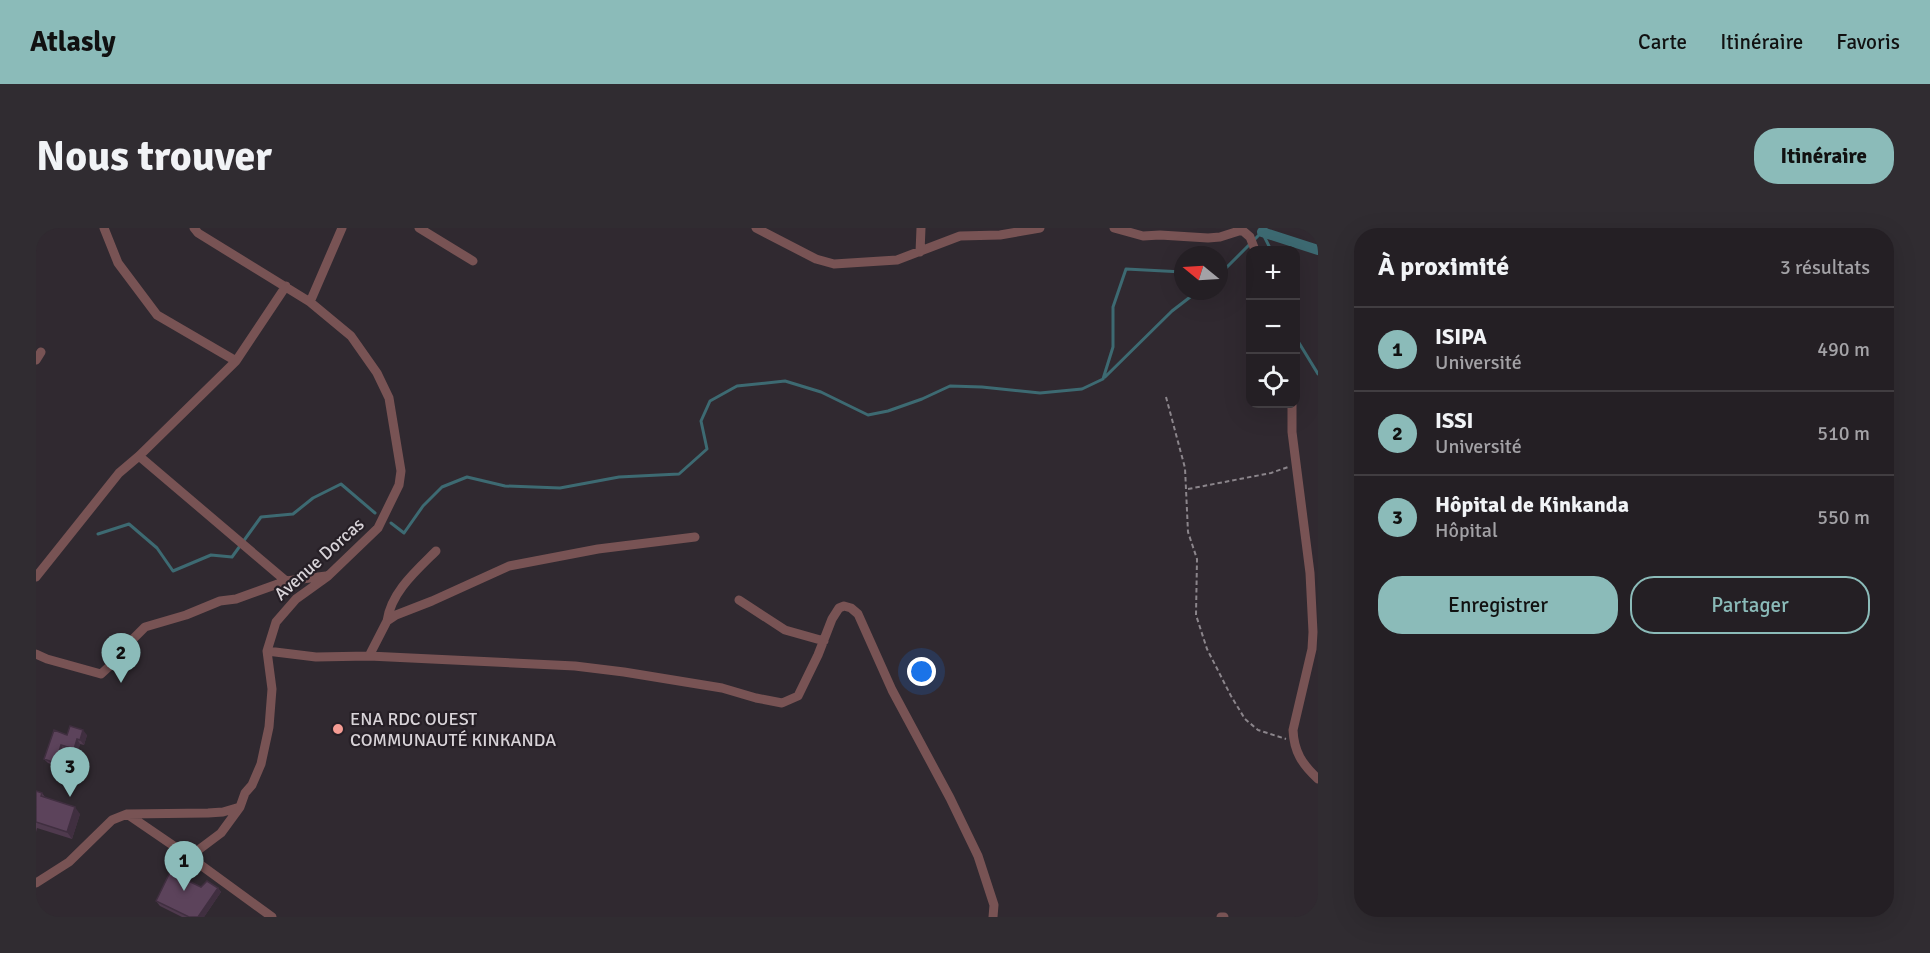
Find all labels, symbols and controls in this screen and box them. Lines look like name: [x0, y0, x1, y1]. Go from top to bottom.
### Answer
text: Atlasly: [30, 25, 116, 59]
text: Carte: [1638, 29, 1687, 55]
text: Itinéraire: [1720, 29, 1803, 55]
text: Favoris: [1836, 29, 1900, 55]
button: Itinéraire: [1754, 128, 1894, 184]
text: Nous trouver: [36, 131, 272, 182]
north arrow: [1174, 246, 1228, 300]
map controls: [1246, 246, 1300, 408]
button: +: [1246, 246, 1300, 300]
text: À proximité: [1378, 251, 1509, 283]
text: 3 résultats: [1780, 255, 1870, 280]
button: −: [1246, 300, 1300, 354]
text: ISIPA: [1435, 323, 1487, 350]
text: 1: [1392, 337, 1403, 362]
text: 490 m: [1817, 337, 1870, 362]
text: Université: [1435, 350, 1522, 375]
button: locate: [1246, 354, 1300, 408]
text: ISSI: [1435, 407, 1473, 434]
text: 2: [1392, 421, 1403, 446]
text: 510 m: [1817, 421, 1870, 446]
text: Université: [1435, 434, 1522, 459]
text: Hôpital de Kinkanda: [1435, 491, 1629, 518]
text: 3: [1392, 505, 1403, 530]
text: 550 m: [1817, 505, 1870, 530]
street label: Avenue Dorcas: [270, 513, 368, 605]
text: Hôpital: [1435, 518, 1498, 543]
button: Enregistrer: [1378, 576, 1618, 634]
button: Partager: [1630, 576, 1870, 634]
pin: 2: [102, 634, 140, 683]
your location: [907, 657, 936, 686]
place label: ENA RDC OUEST COMMUNAUTÉ KINKANDA: [350, 708, 556, 751]
marker: ENA RDC OUEST COMMUNAUTÉ KINKANDA: [331, 722, 345, 736]
pin: 3: [51, 748, 90, 797]
pin: 1: [164, 842, 204, 891]

